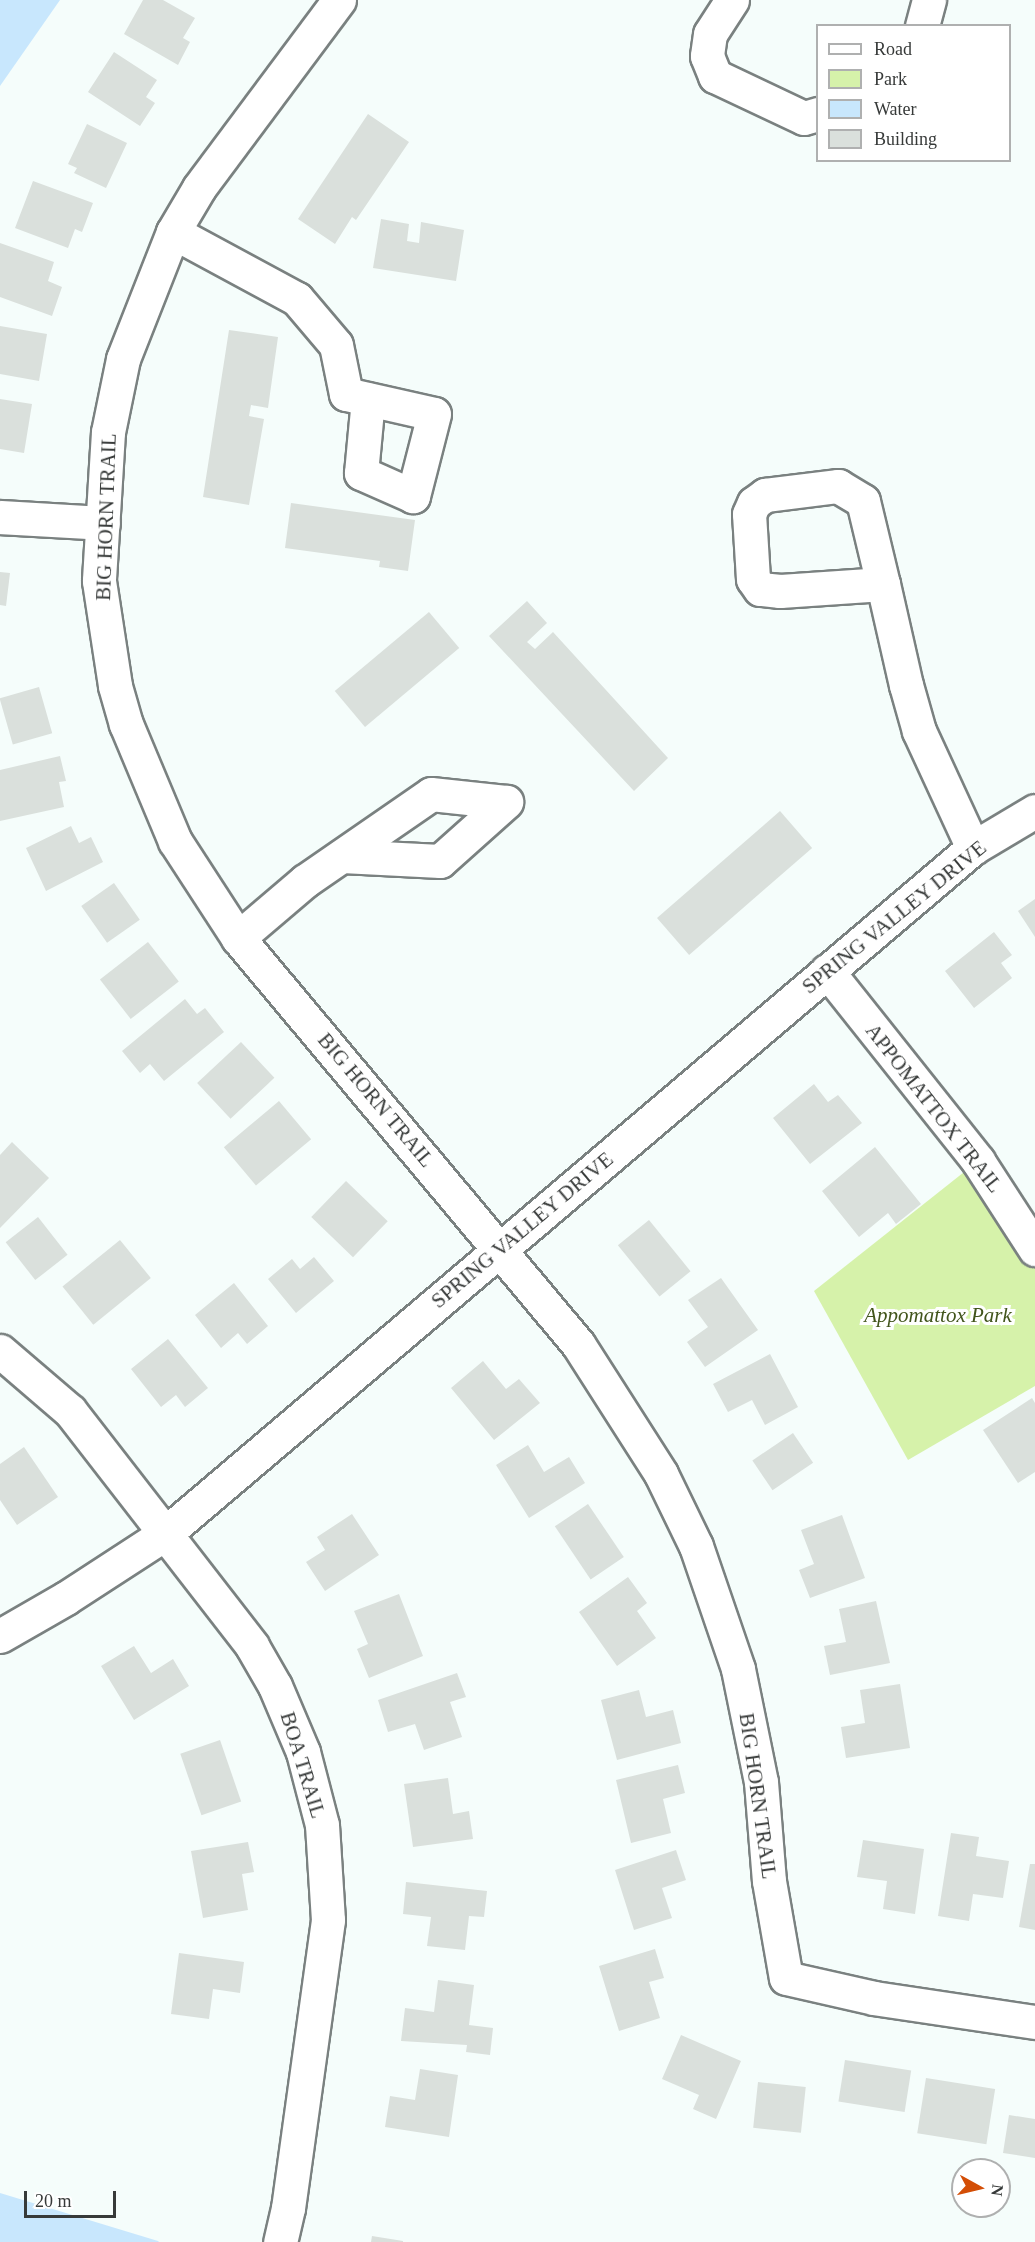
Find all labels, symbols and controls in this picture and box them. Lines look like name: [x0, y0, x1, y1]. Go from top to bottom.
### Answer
legend: [816, 24, 1011, 162]
text: Road: [874, 39, 912, 59]
text: Park: [874, 69, 907, 89]
text: Water: [874, 99, 917, 119]
text: Building: [874, 129, 937, 149]
street label: BIG HORN TRAIL: [90, 433, 122, 601]
street label: SPRING VALLEY DRIVE: [796, 835, 992, 999]
street label: APPOMATTOX TRAIL: [860, 1018, 1008, 1198]
street label: BIG HORN TRAIL: [312, 1028, 440, 1172]
street label: SPRING VALLEY DRIVE: [426, 1146, 618, 1314]
park label: Appomattox Park: [864, 1302, 1012, 1328]
street label: BOA TRAIL: [275, 1708, 331, 1822]
street label: BIG HORN TRAIL: [734, 1711, 782, 1881]
north arrow: [951, 2158, 1011, 2218]
scale bar: [27, 2179, 118, 2217]
text: N: [988, 2183, 1007, 2197]
text: 20 m: [35, 2191, 72, 2211]

